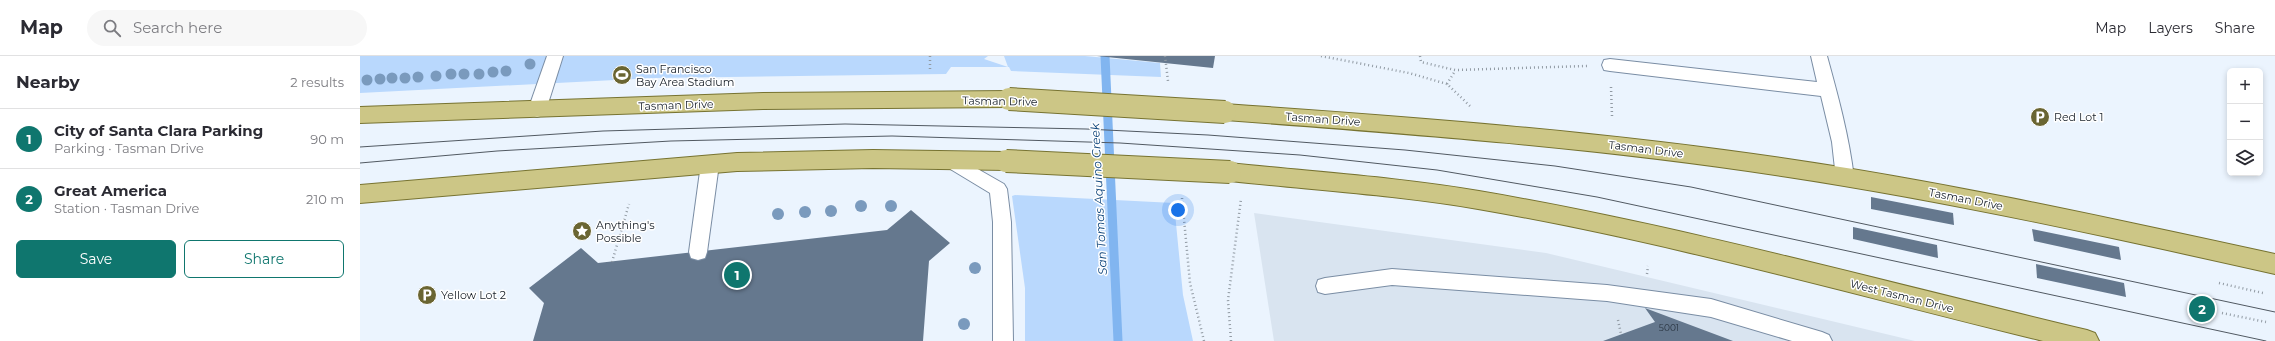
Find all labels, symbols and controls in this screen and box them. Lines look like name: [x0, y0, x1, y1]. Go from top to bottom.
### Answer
search box: [87, 10, 367, 46]
text: Map: [20, 16, 63, 39]
icon: search: [101, 17, 123, 39]
text: Search here: [133, 18, 222, 37]
text: Map: [2095, 19, 2126, 37]
text: Layers: [2148, 19, 2193, 37]
text: Share: [2215, 19, 2255, 37]
place label: San Francisco Bay Area Stadium: [636, 62, 734, 89]
sports icon: San Francisco Bay Area Stadium: [611, 64, 633, 86]
map controls: [2227, 68, 2263, 176]
button: +: [2227, 68, 2263, 104]
text: Nearby: [16, 72, 80, 92]
text: 2 results: [290, 74, 344, 90]
street label: Tasman Drive: [962, 93, 1038, 109]
street label: Tasman Drive: [638, 97, 714, 113]
button: −: [2227, 104, 2263, 140]
parking icon: Red Lot 1: [2029, 106, 2051, 128]
street label: Tasman Drive: [1285, 109, 1361, 129]
place label: Red Lot 1: [2054, 110, 2104, 124]
text: City of Santa Clara Parking: [54, 121, 263, 140]
water label: San Tomas Aquino Creek: [1087, 122, 1110, 275]
text: 1: [26, 131, 32, 147]
text: 90 m: [310, 131, 344, 147]
street label: Tasman Drive: [1608, 137, 1684, 161]
text: Parking · Tasman Drive: [54, 140, 204, 156]
button: layers: [2227, 140, 2263, 176]
text: Great America: [54, 181, 167, 200]
street label: Tasman Drive: [1928, 185, 2005, 213]
text: 2: [25, 191, 33, 207]
text: 210 m: [306, 191, 344, 207]
text: Station · Tasman Drive: [54, 200, 199, 216]
your location: [1168, 200, 1188, 220]
place label: Anything's Possible: [596, 218, 655, 245]
place icon: Anything's Possible: [571, 220, 593, 242]
button: Save: [16, 240, 176, 278]
button: Share: [184, 240, 344, 278]
pin: 1: [724, 260, 750, 290]
street label: West Tasman Drive: [1849, 276, 1956, 316]
parking icon: Yellow Lot 2: [416, 284, 438, 306]
place label: Yellow Lot 2: [441, 288, 506, 302]
pin: 2: [2189, 294, 2215, 324]
house number: 5001: [1659, 322, 1679, 333]

